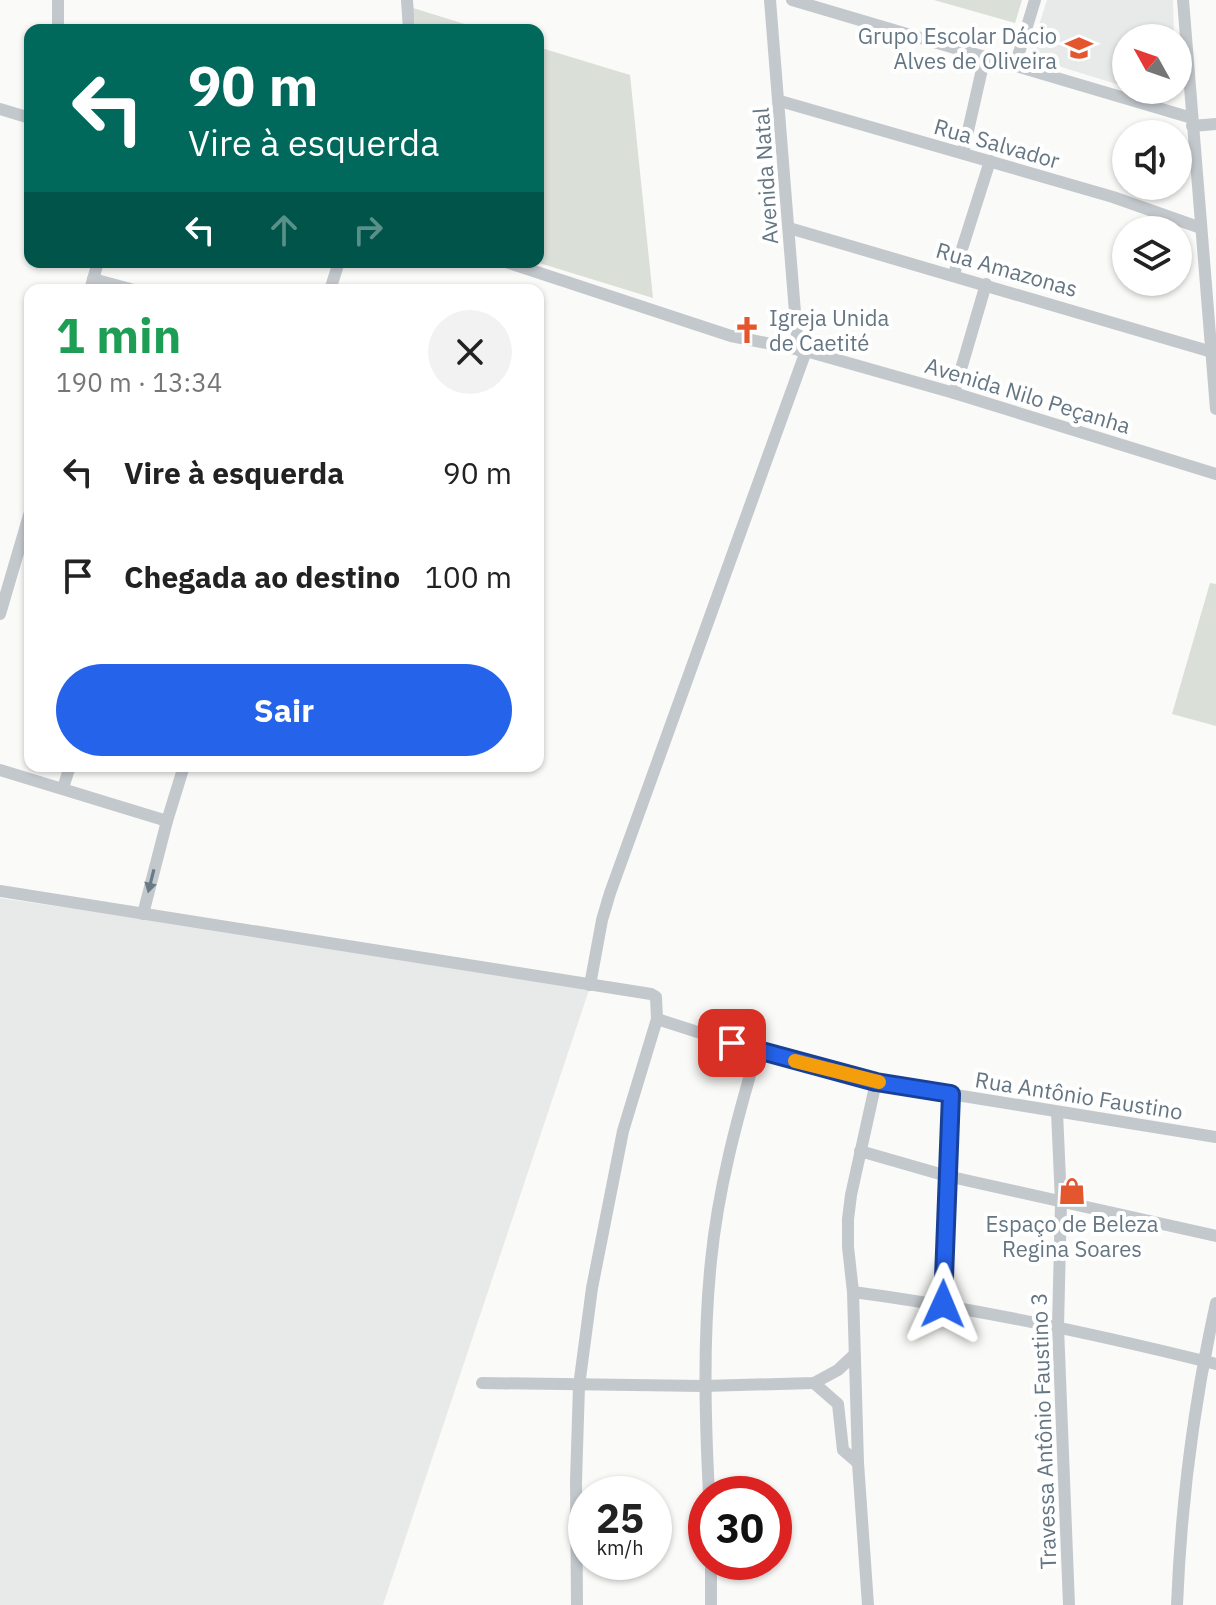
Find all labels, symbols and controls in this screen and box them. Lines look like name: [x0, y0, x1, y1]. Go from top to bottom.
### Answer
place label: Grupo Escolar Dácio Alves de Oliveira: [858, 21, 1057, 75]
north arrow: [1112, 24, 1192, 104]
map controls: [1112, 24, 1192, 296]
school or university icon: Grupo Escolar Dácio Alves de Oliveira: [1064, 33, 1094, 63]
text: 90 m: [188, 49, 318, 121]
icon: left: [56, 56, 160, 160]
street label: Avenida Natal: [746, 107, 784, 245]
street label: Rua Salvador: [931, 111, 1063, 175]
text: Vire à esquerda: [188, 119, 439, 166]
button: sound: [1112, 120, 1192, 200]
icon: left: [178, 208, 222, 252]
icon: ahead: [262, 208, 306, 252]
icon: right: [346, 208, 390, 252]
button: layers: [1112, 216, 1192, 296]
street label: Rua Amazonas: [933, 235, 1081, 303]
place label: Igreja Unida de Caetité: [769, 303, 890, 357]
text: 1 min: [56, 304, 181, 366]
button: close: [428, 310, 512, 394]
church icon: Igreja Unida de Caetité: [732, 315, 762, 345]
street label: Avenida Nilo Peçanha: [922, 350, 1134, 440]
text: 190 m · 13:34: [56, 365, 222, 399]
icon: left: [56, 450, 100, 494]
text: Vire à esquerda: [124, 453, 344, 492]
text: 90 m: [443, 453, 512, 492]
icon: arrive: [56, 554, 100, 598]
text: Chegada ao destino: [124, 557, 400, 596]
text: 100 m: [425, 557, 512, 596]
button: Sair: [56, 664, 512, 756]
one-way arrow: [145, 869, 157, 894]
pin: [698, 1009, 766, 1077]
icon: arrive: [710, 1021, 754, 1065]
street label: Rua Antônio Faustino: [973, 1064, 1185, 1126]
shop icon: Espaço de Beleza Regina Soares: [1057, 1176, 1087, 1206]
place label: Espaço de Beleza Regina Soares: [986, 1209, 1159, 1263]
position arrow: [901, 1262, 985, 1346]
street label: Travessa Antônio Faustino 3: [1024, 1292, 1062, 1570]
speed limit sign: 30: [688, 1476, 792, 1580]
text: 25: [596, 1492, 644, 1544]
text: km/h: [596, 1534, 644, 1561]

